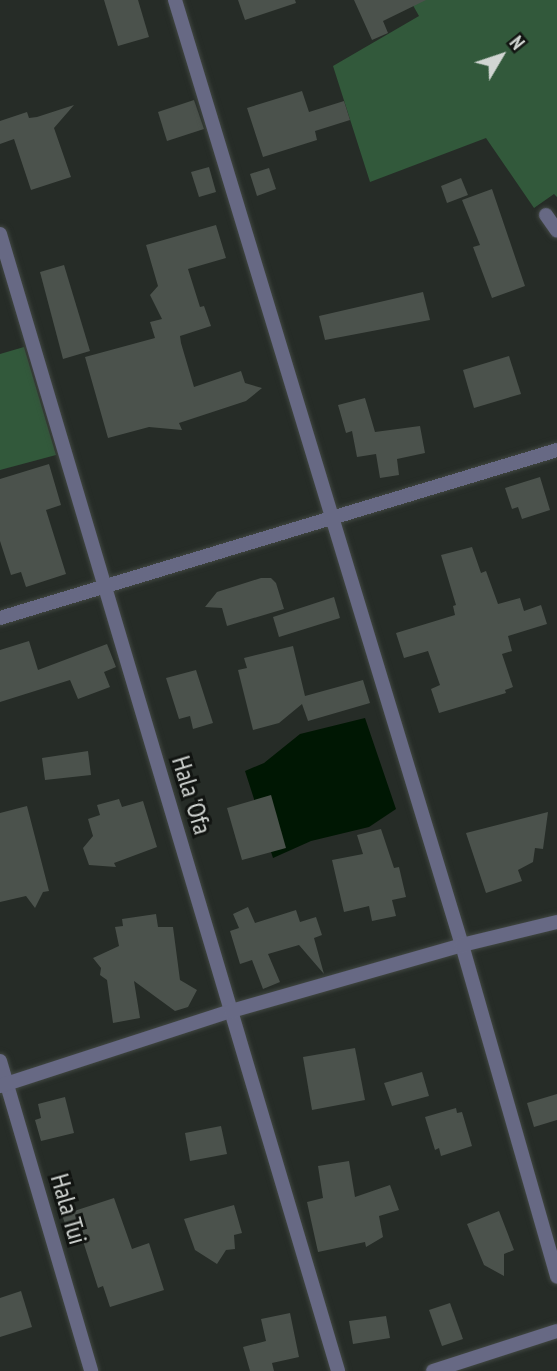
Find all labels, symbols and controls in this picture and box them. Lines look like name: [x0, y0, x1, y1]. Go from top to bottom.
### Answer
north arrow: [466, 21, 536, 91]
text: N: [505, 31, 530, 54]
street label: Hala 'Ofa: [165, 751, 219, 839]
street label: Hala Tui: [44, 1170, 94, 1248]

